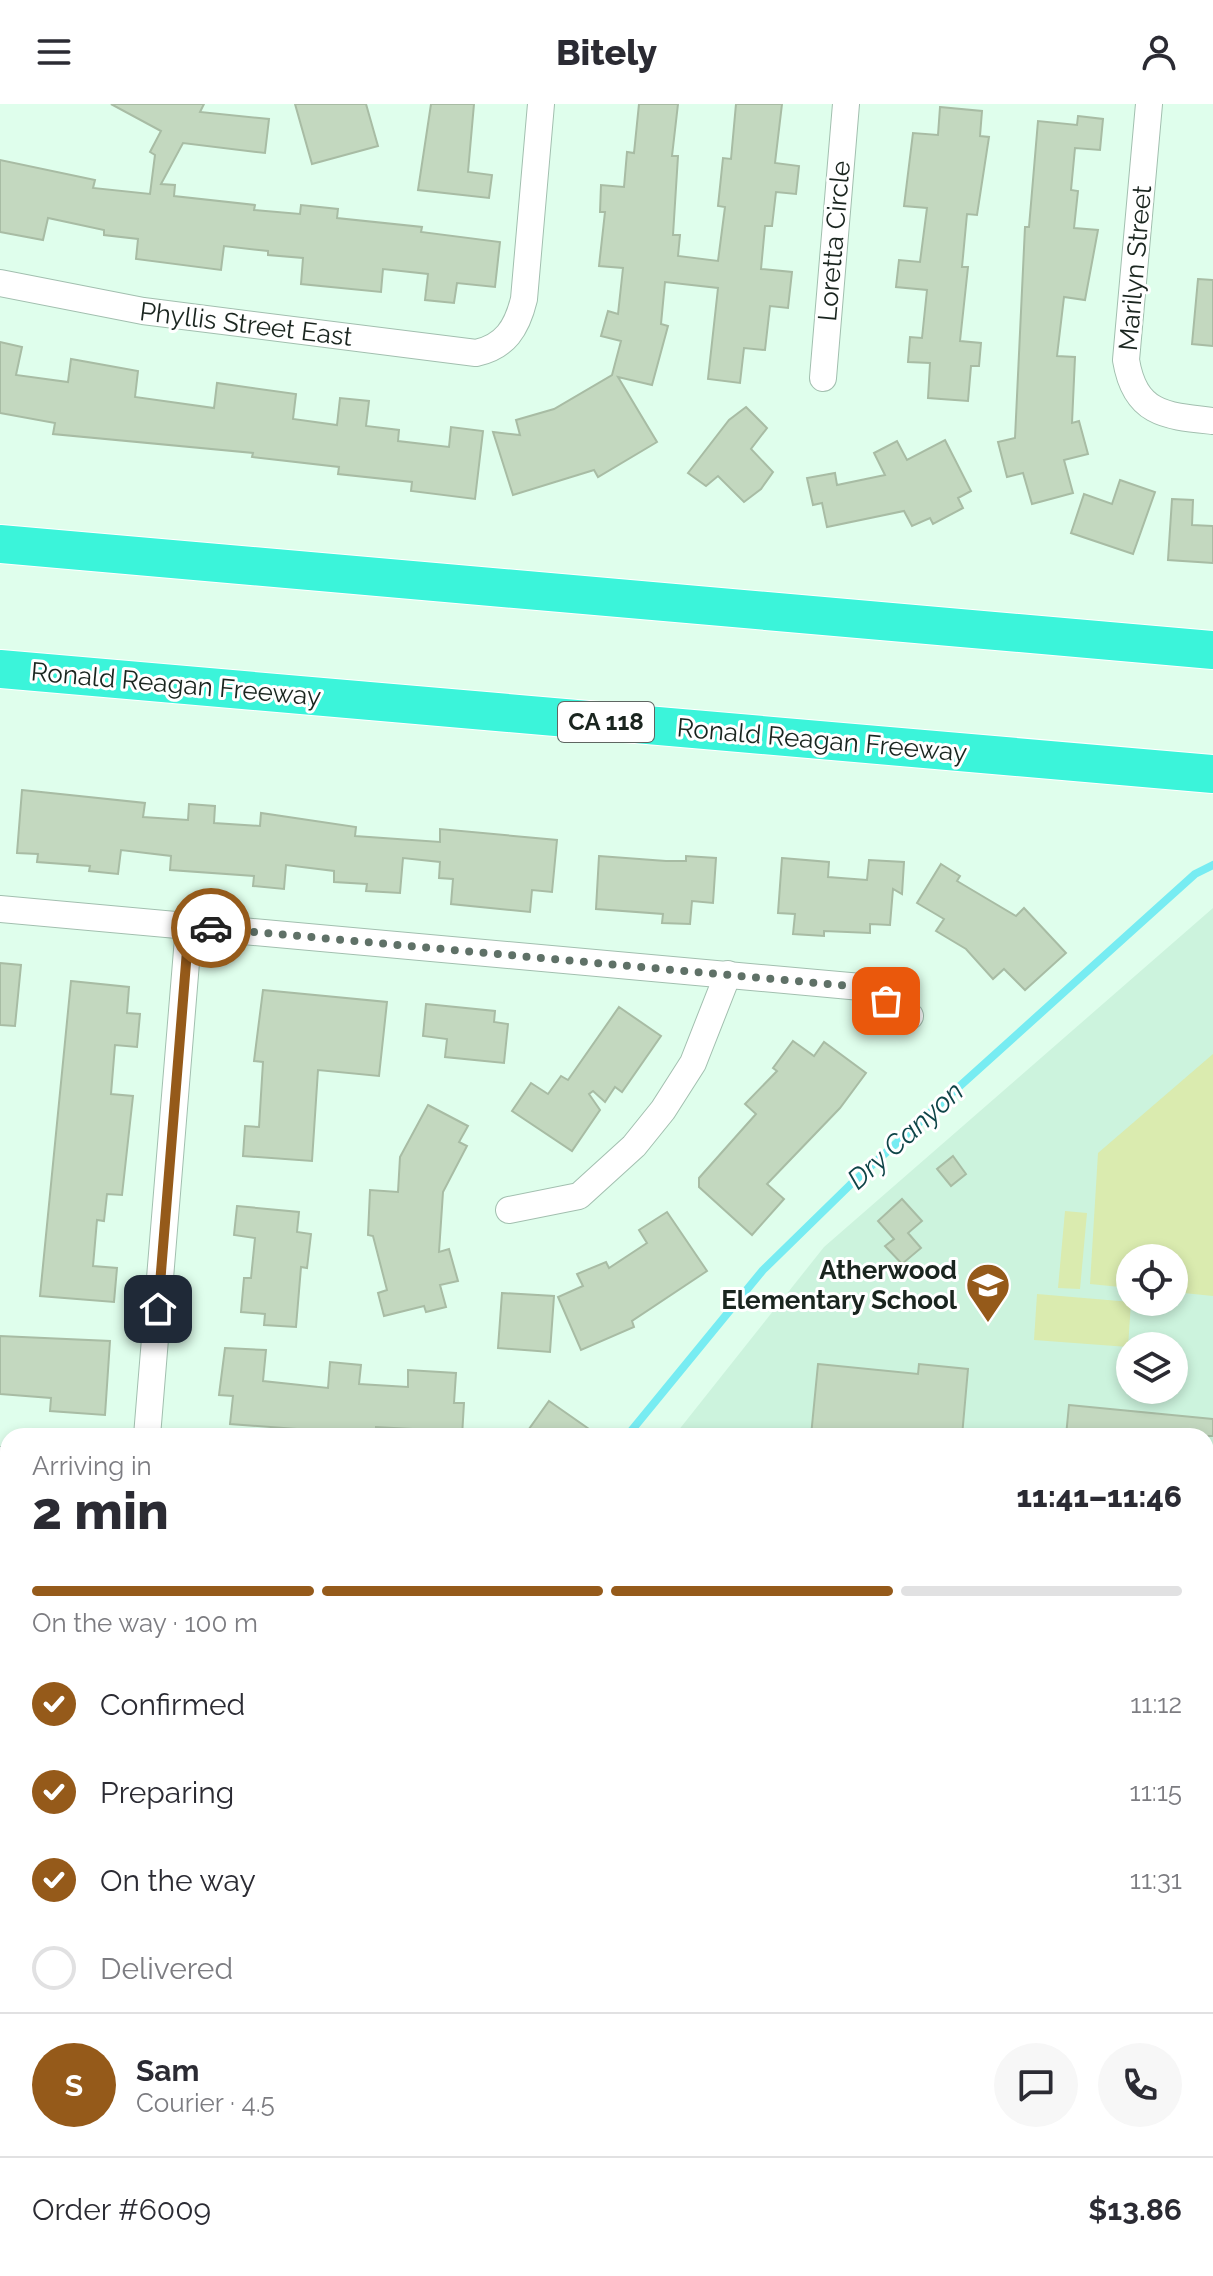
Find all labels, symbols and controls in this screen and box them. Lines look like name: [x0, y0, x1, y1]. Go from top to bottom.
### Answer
icon: menu: [32, 30, 76, 74]
icon: person: [1137, 30, 1181, 74]
text: Bitely: [556, 31, 657, 73]
street label: Loretta Circle: [812, 159, 856, 323]
street label: Marilyn Street: [1113, 184, 1157, 352]
street label: Phyllis Street East: [138, 296, 354, 352]
street label: Ronald Reagan Freeway: [30, 656, 322, 712]
road number: CA 118: [558, 702, 654, 742]
street label: Ronald Reagan Freeway: [676, 712, 968, 768]
courier: [171, 888, 251, 968]
icon: car: [189, 906, 233, 950]
pin: [852, 967, 920, 1035]
icon: bag: [864, 979, 908, 1023]
water label: Dry Canyon: [841, 1075, 970, 1196]
map controls: [1116, 1244, 1188, 1404]
button: locate: [1116, 1244, 1188, 1316]
place label: Atherwood Elementary School: [721, 1255, 958, 1315]
school or university icon: Atherwood Elementary School: [964, 1261, 1012, 1324]
pin: [124, 1275, 192, 1343]
icon: home: [136, 1287, 180, 1331]
button: layers: [1116, 1332, 1188, 1404]
text: Arriving in: [32, 1451, 152, 1481]
text: 11:41–11:46: [1017, 1479, 1182, 1514]
text: 2 min: [32, 1480, 169, 1541]
text: On the way · 100 m: [32, 1608, 258, 1638]
icon: check: [32, 1682, 76, 1726]
text: Confirmed: [100, 1687, 245, 1722]
text: 11:12: [1130, 1689, 1182, 1719]
icon: check: [32, 1770, 76, 1814]
text: Preparing: [100, 1775, 234, 1810]
text: 11:15: [1130, 1777, 1182, 1807]
icon: check: [32, 1858, 76, 1902]
text: On the way: [100, 1863, 256, 1898]
text: 11:31: [1130, 1865, 1182, 1895]
text: Delivered: [100, 1951, 233, 1986]
button: chat: [994, 2043, 1078, 2127]
button: phone: [1098, 2043, 1182, 2127]
text: Sam: [136, 2053, 199, 2088]
text: S: [65, 2068, 83, 2103]
text: Courier · 4.5: [136, 2088, 275, 2118]
text: Order #6009: [32, 2192, 211, 2227]
text: $13.86: [1088, 2192, 1182, 2227]

